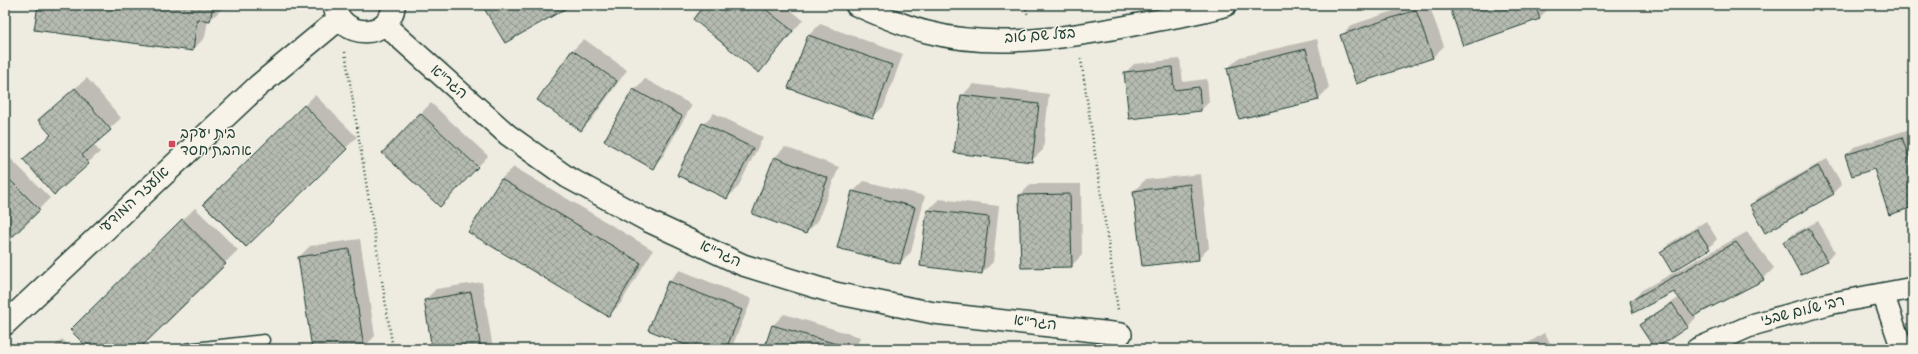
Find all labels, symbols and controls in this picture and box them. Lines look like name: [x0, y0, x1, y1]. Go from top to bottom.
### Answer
street label: בעל שם טוב: [1004, 24, 1077, 50]
street label: הגר"א: [424, 60, 472, 106]
place label: בית יעקב אהבת חסד: [180, 124, 252, 163]
marker: בית יעקב אהבת חסד: [167, 139, 177, 149]
street label: אלעזר המודעי: [95, 162, 176, 240]
street label: הגר"א: [696, 236, 744, 274]
street label: רבי שלום שבזי: [1758, 291, 1848, 333]
street label: הגר"א: [1012, 310, 1058, 338]

